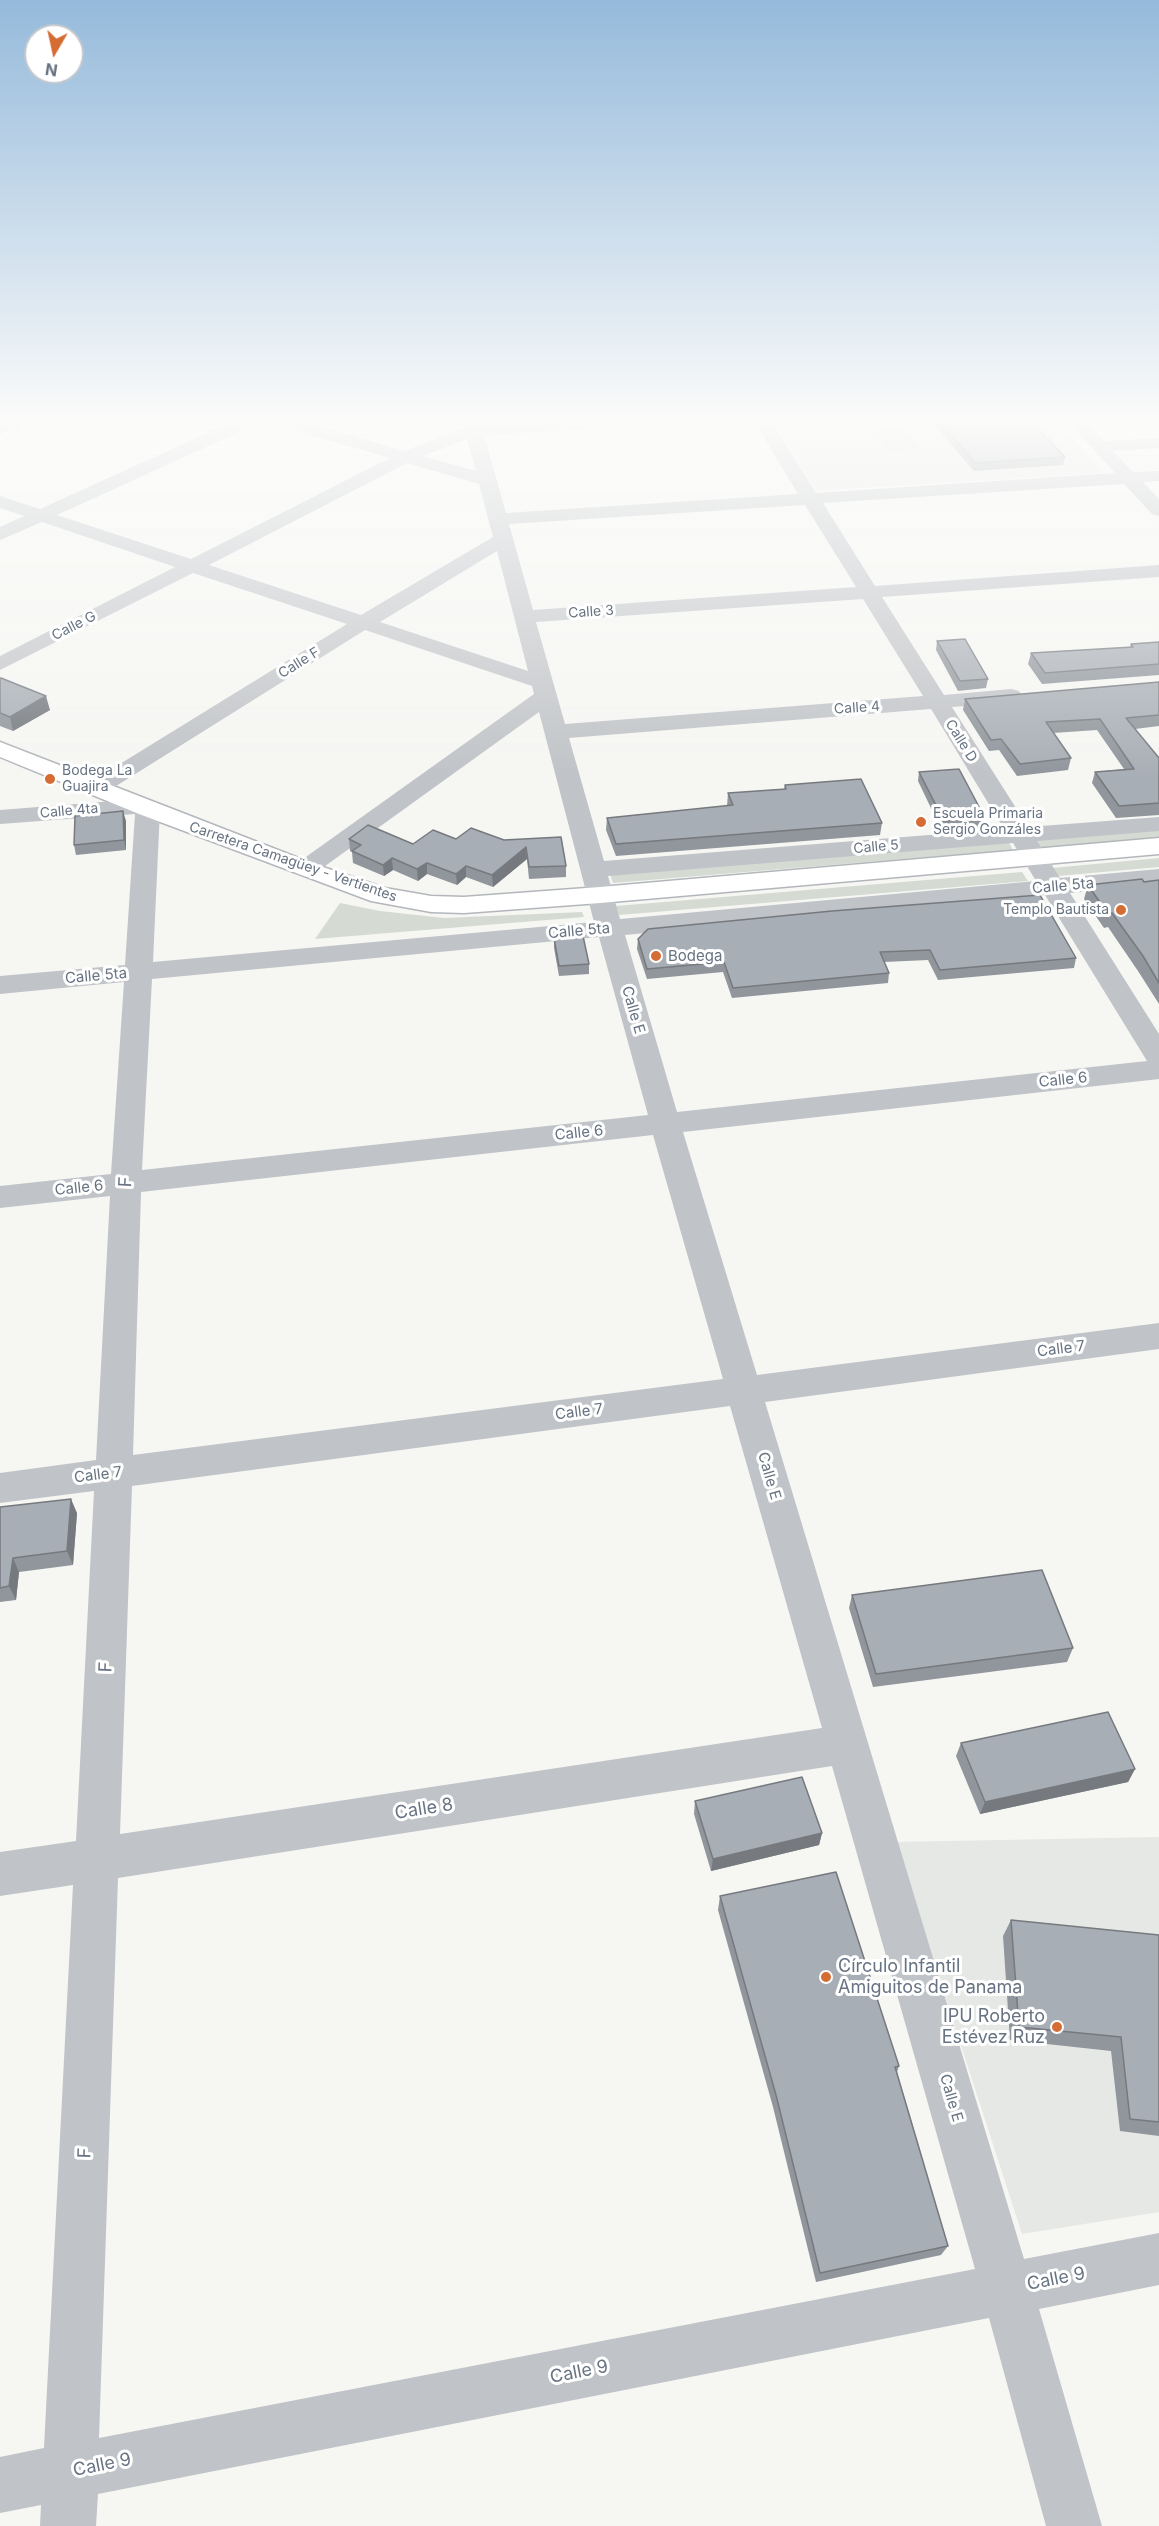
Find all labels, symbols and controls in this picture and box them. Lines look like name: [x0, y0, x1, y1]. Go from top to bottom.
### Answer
north arrow: [24, 24, 84, 84]
text: N: [44, 59, 59, 81]
street label: Calle 3: [568, 602, 614, 622]
street label: Calle G: [49, 608, 99, 644]
street label: Calle F: [275, 644, 323, 682]
street label: Calle 4: [833, 698, 881, 718]
street label: Calle D: [941, 717, 981, 765]
place label: Bodega La Guajira: [62, 763, 132, 796]
marker: Bodega La Guajira: [43, 772, 57, 786]
street label: Calle 4ta: [39, 800, 99, 822]
place label: Escuela Primaria Sergio Gonzáles: [933, 806, 1043, 838]
marker: Escuela Primaria Sergio Gonzáles: [914, 815, 928, 829]
street label: Carretera Camagüey - Vertientes: [187, 818, 399, 906]
street label: Calle 5: [853, 837, 899, 857]
street label: Calle 5ta: [1031, 874, 1095, 898]
place label: Templo Bautista: [1003, 902, 1109, 918]
marker: Templo Bautista: [1114, 903, 1128, 917]
street label: Calle 5ta: [547, 919, 611, 943]
place label: Bodega: [668, 947, 722, 965]
marker: Bodega: [649, 949, 663, 963]
street label: Calle 5ta: [64, 964, 128, 988]
street label: Calle E: [618, 984, 648, 1036]
street label: Calle 6: [1038, 1068, 1088, 1092]
street label: Calle 6: [554, 1121, 604, 1145]
street label: Calle 6: [54, 1176, 104, 1200]
street label: F: [115, 1176, 137, 1188]
street label: Calle 7: [1036, 1337, 1086, 1361]
street label: Calle 7: [554, 1400, 604, 1424]
street label: Calle E: [754, 1450, 784, 1502]
street label: Calle 7: [73, 1463, 123, 1487]
street label: F: [95, 1661, 117, 1673]
street label: Calle 8: [393, 1794, 455, 1824]
place label: Círculo Infantil Amiguitos de Panama: [838, 1956, 1022, 1998]
marker: Círculo Infantil Amiguitos de Panama: [819, 1970, 833, 1984]
place label: IPU Roberto Estévez Ruz: [942, 2006, 1045, 2048]
marker: IPU Roberto Estévez Ruz: [1050, 2020, 1064, 2034]
street label: Calle E: [936, 2072, 966, 2124]
street label: F: [74, 2147, 96, 2159]
street label: Calle 9: [1025, 2263, 1087, 2295]
street label: Calle 9: [548, 2356, 610, 2388]
street label: Calle 9: [71, 2449, 133, 2481]

